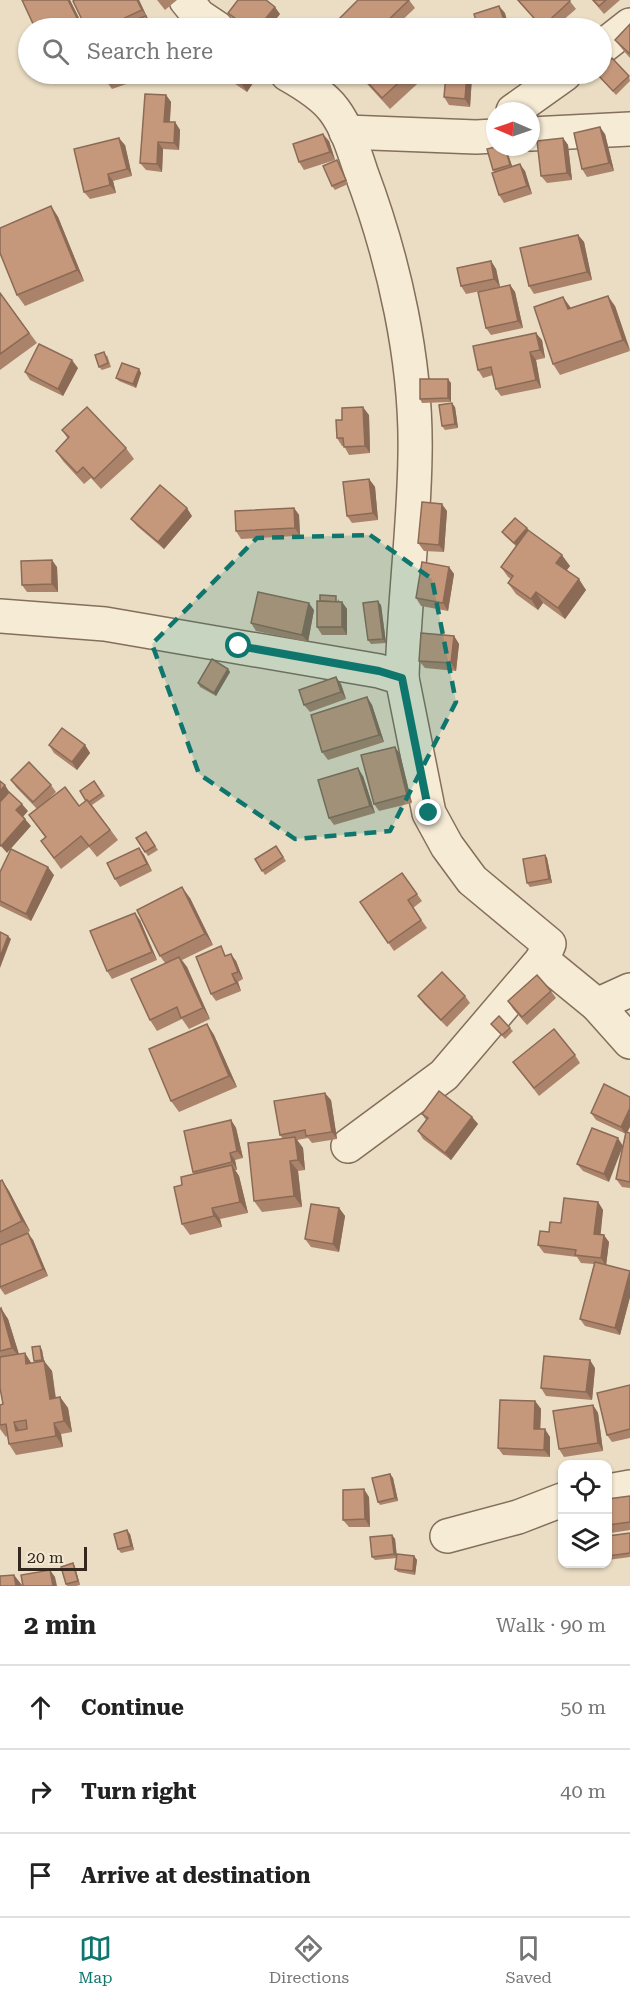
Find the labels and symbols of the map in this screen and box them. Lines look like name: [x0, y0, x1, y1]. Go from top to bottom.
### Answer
north arrow: [486, 102, 540, 156]
route start: [225, 632, 251, 658]
route end: [415, 799, 441, 825]
scale bar: [18, 1544, 87, 1572]

